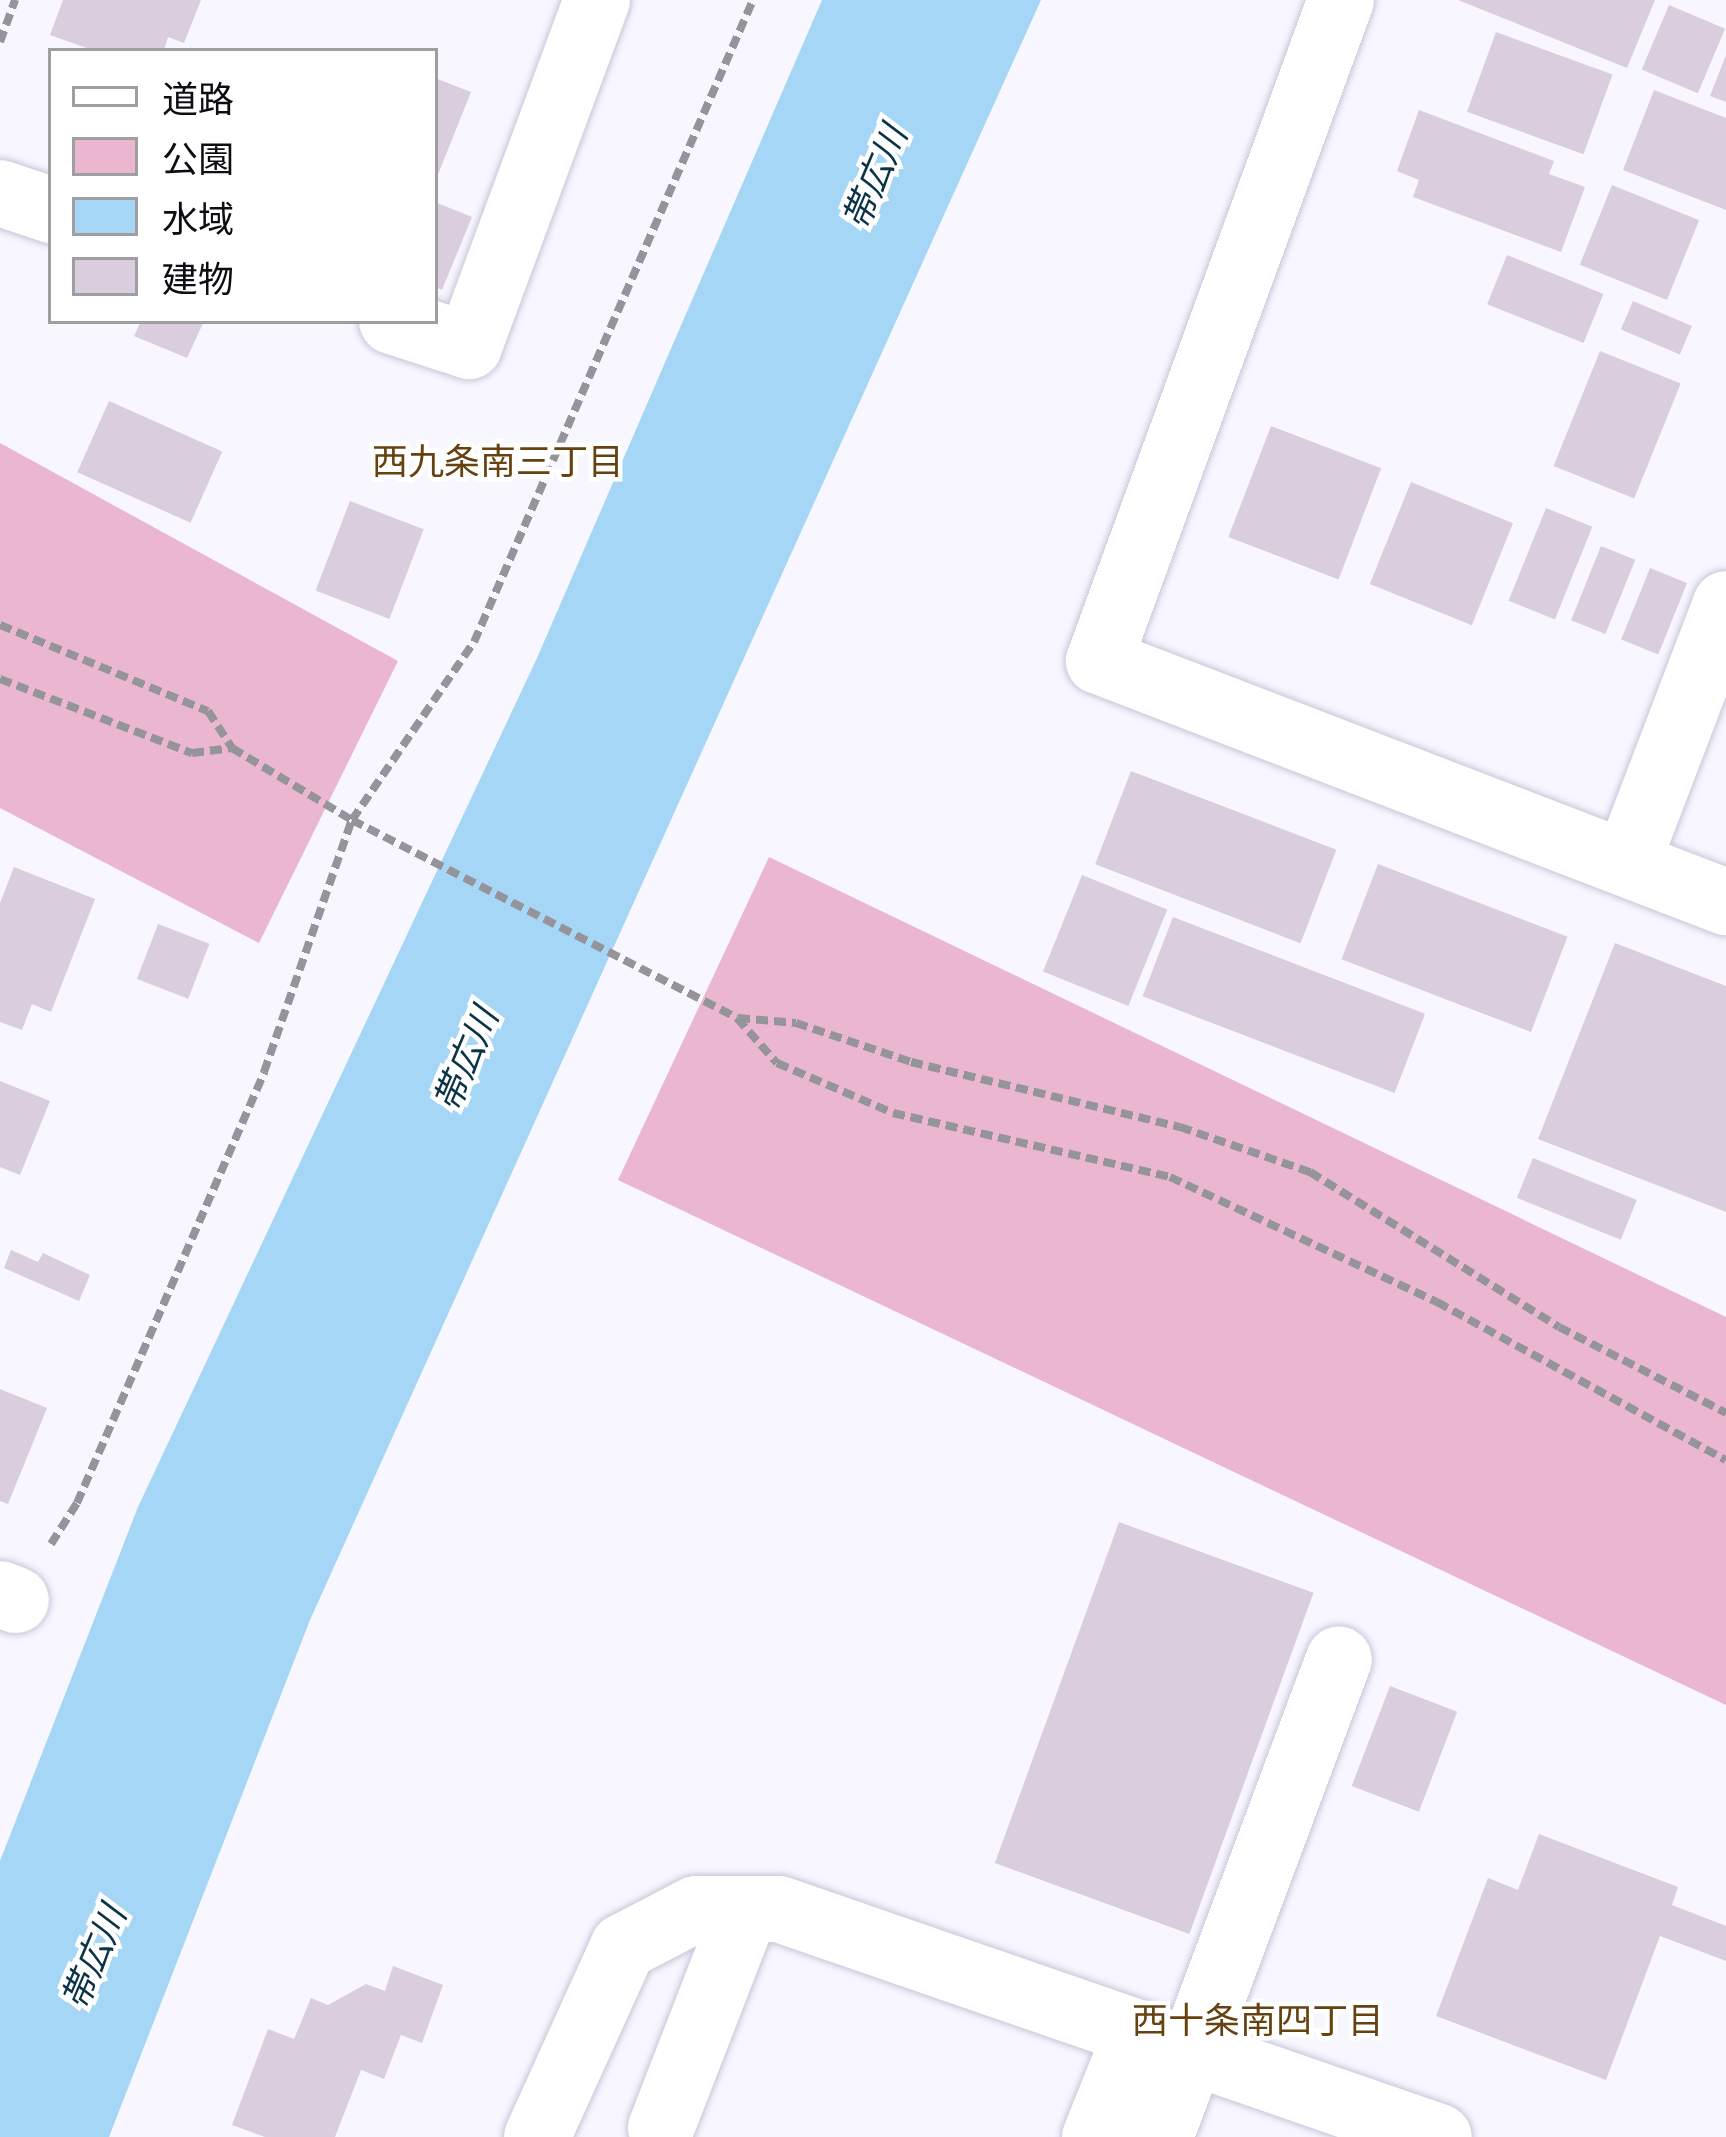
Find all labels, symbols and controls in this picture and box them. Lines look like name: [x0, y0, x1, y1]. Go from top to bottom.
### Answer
legend: [48, 48, 438, 324]
text: 道路: [162, 78, 234, 122]
water label: 帯広川: [835, 120, 917, 236]
text: 公園: [162, 138, 234, 182]
text: 水域: [162, 198, 234, 242]
text: 建物: [162, 258, 234, 302]
district label: 西九条南三丁目: [372, 441, 624, 485]
water label: 帯広川: [426, 1002, 508, 1118]
water label: 帯広川: [54, 1900, 136, 2016]
district label: 西十条南四丁目: [1132, 2000, 1384, 2044]

